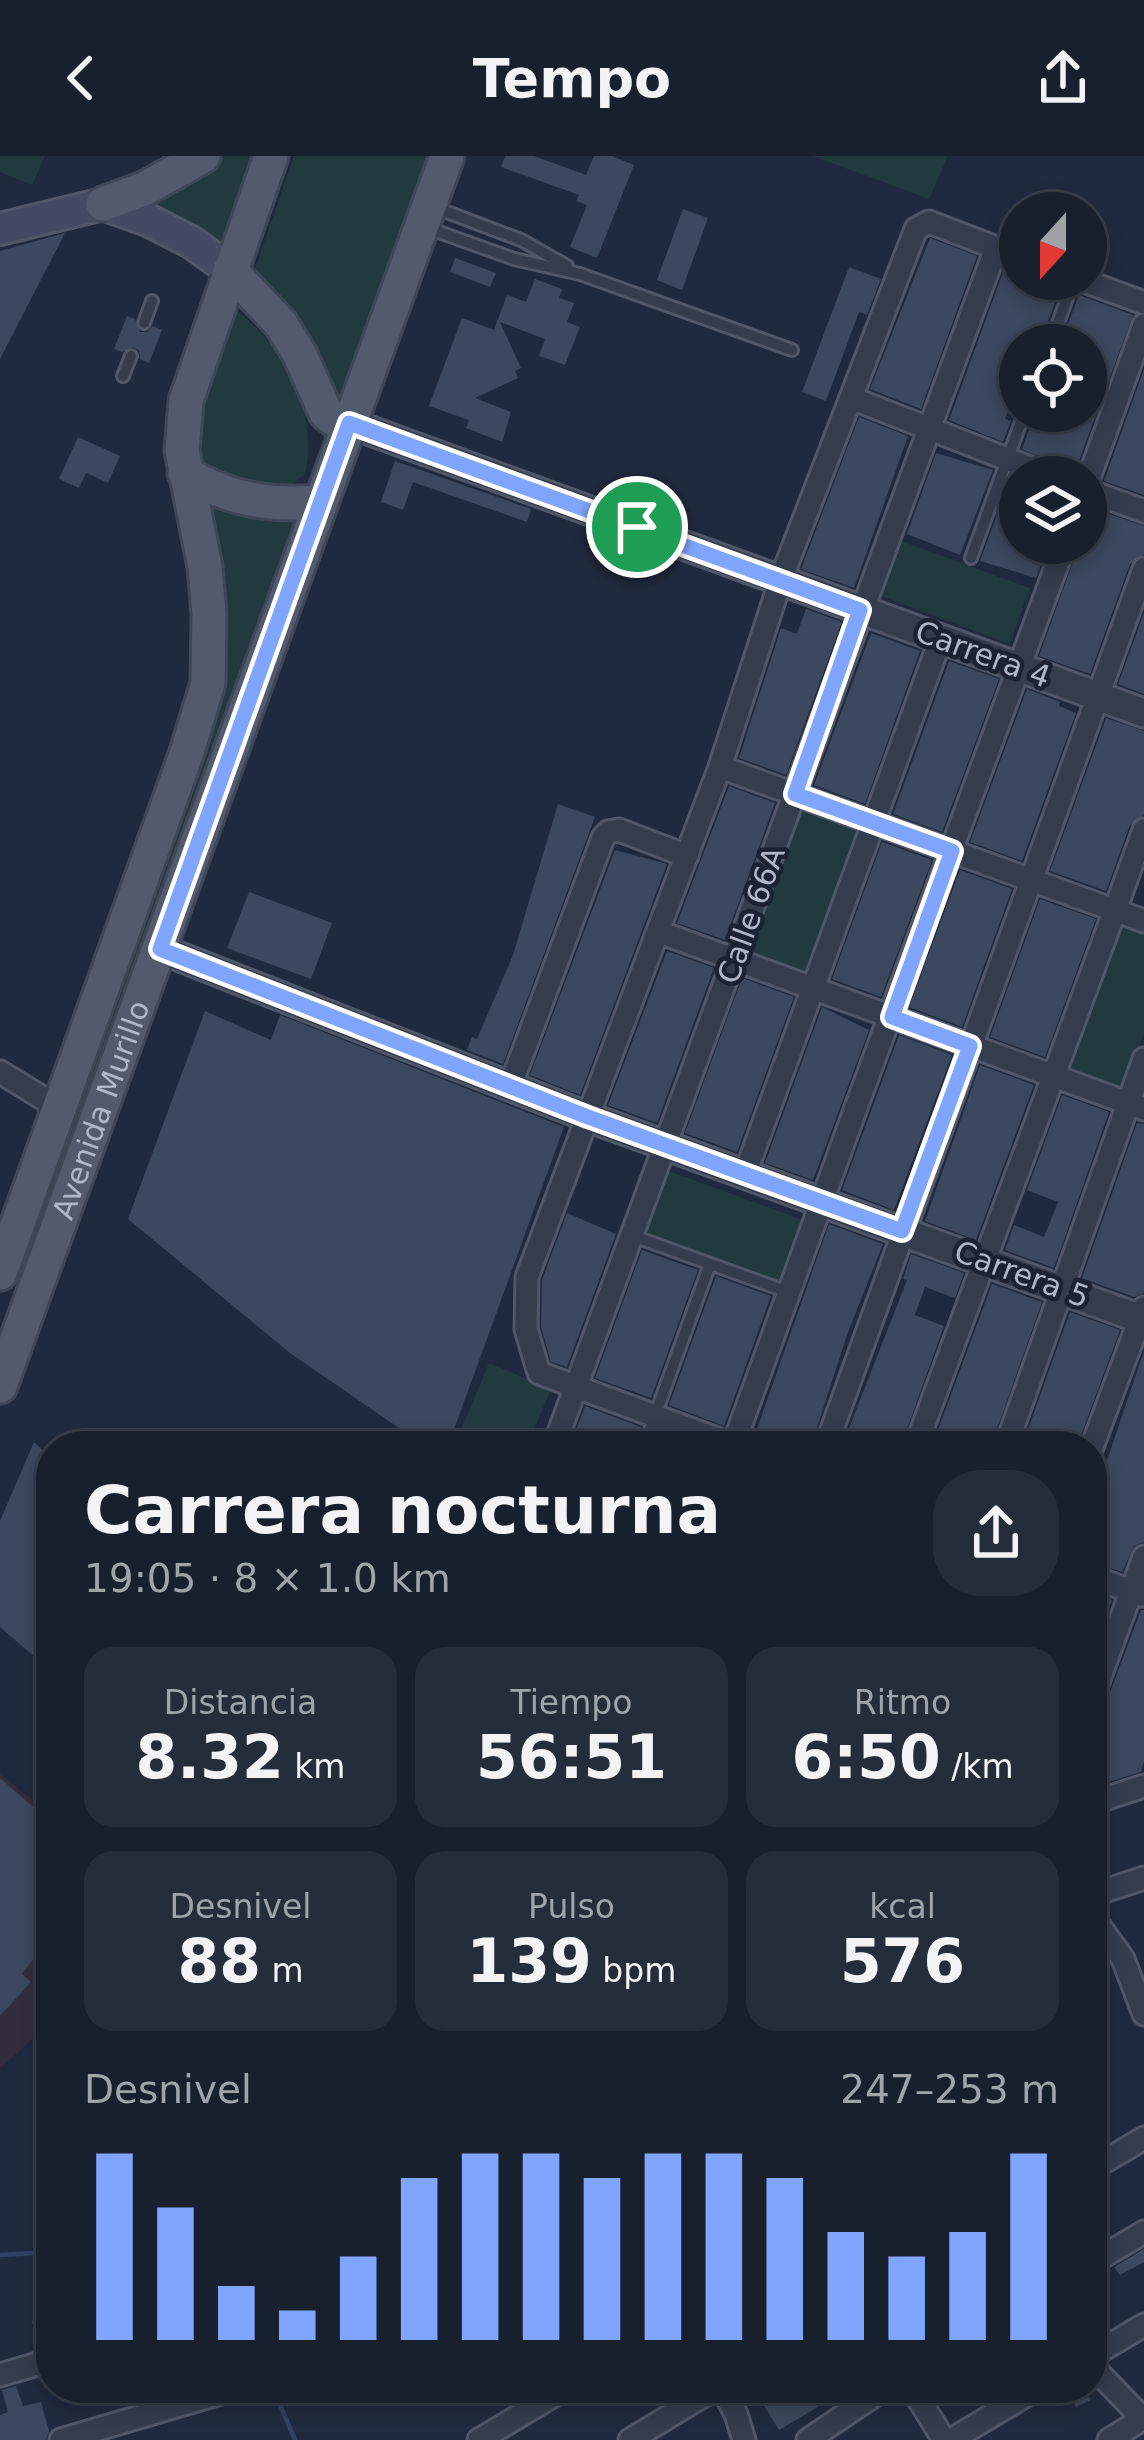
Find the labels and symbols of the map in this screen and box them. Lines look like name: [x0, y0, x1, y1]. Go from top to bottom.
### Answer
north arrow: [999, 192, 1107, 300]
pin: [586, 476, 688, 578]
street label: Carrera 4: [911, 614, 1055, 694]
street label: Calle 66A: [710, 842, 792, 988]
street label: Avenida Murillo: [45, 996, 156, 1224]
street label: Carrera 5: [950, 1234, 1094, 1314]

